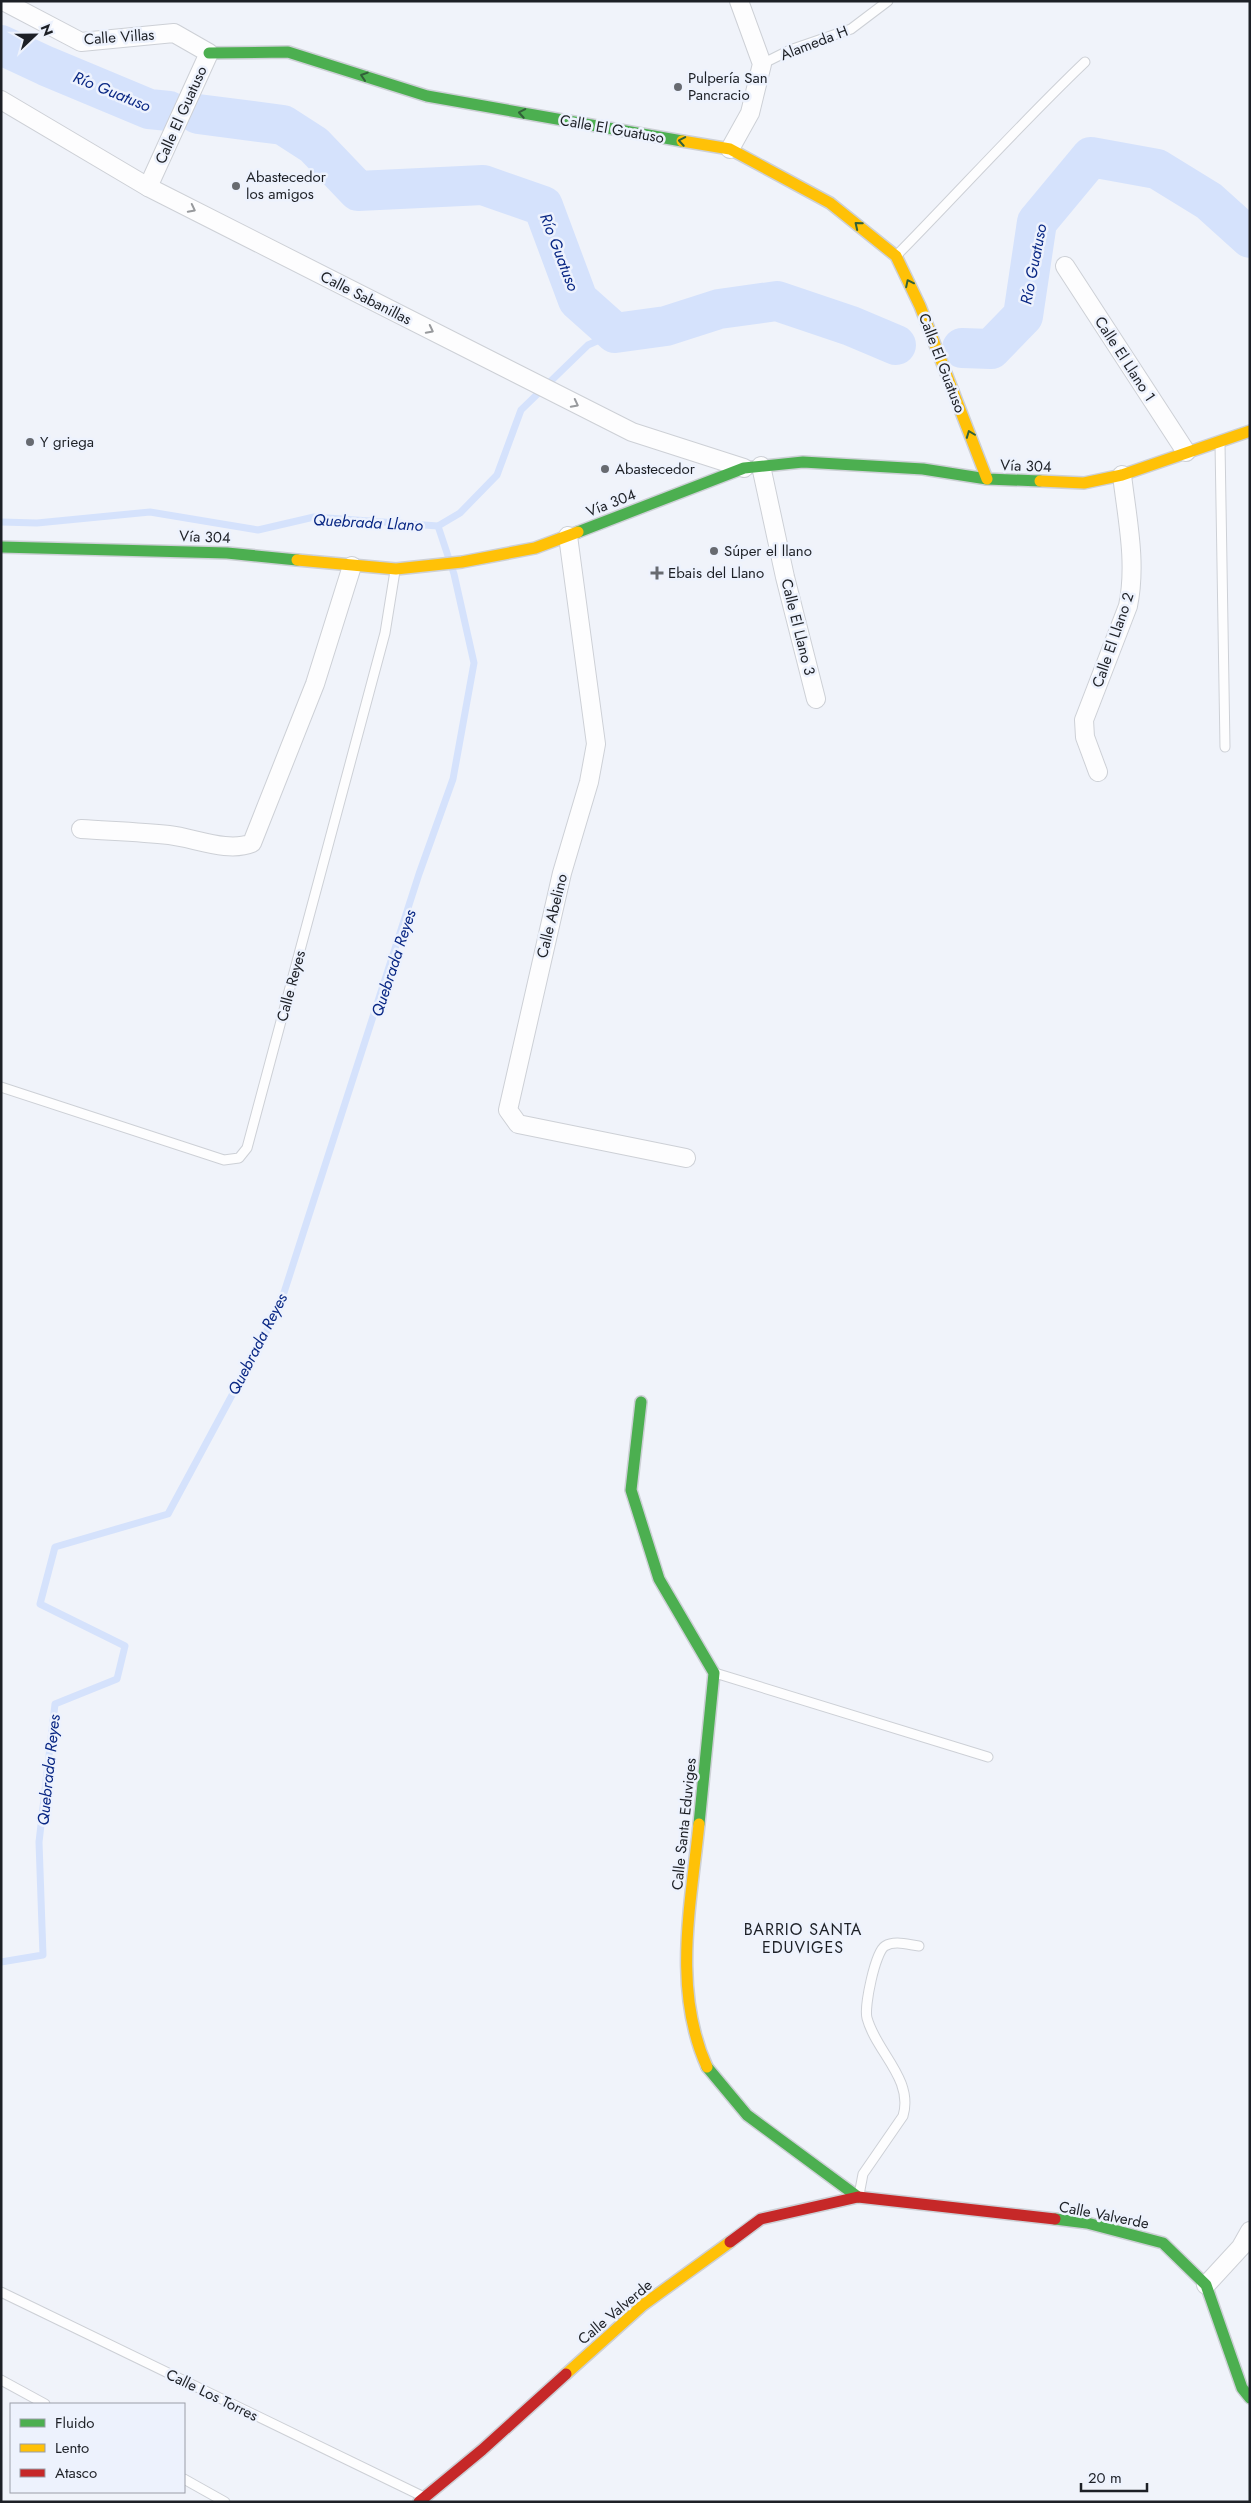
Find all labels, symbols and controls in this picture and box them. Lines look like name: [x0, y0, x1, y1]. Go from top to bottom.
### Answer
north arrow: [10, 10, 60, 60]
street label: Alameda H: [777, 20, 851, 66]
text: N: [36, 21, 58, 39]
street label: Calle Villas: [83, 24, 155, 50]
street label: Calle El Guatuso: [150, 62, 212, 168]
water label: Río Guatuso: [70, 66, 154, 118]
place label: Pulpería San Pancracio: [688, 67, 768, 106]
one-way arrow: [360, 72, 368, 82]
marker: Pulpería San Pancracio: [672, 81, 684, 93]
one-way arrow: [517, 108, 526, 118]
street label: Calle El Guatuso: [558, 109, 666, 149]
one-way arrow: [677, 136, 686, 146]
place label: Abastecedor los amigos: [246, 166, 327, 205]
marker: Abastecedor los amigos: [230, 180, 242, 192]
one-way arrow: [187, 203, 196, 213]
water label: Río Guatuso: [534, 210, 585, 295]
water label: Río Guatuso: [1014, 221, 1053, 306]
one-way arrow: [855, 223, 864, 231]
street label: Calle Sabanillas: [317, 266, 415, 330]
one-way arrow: [905, 279, 915, 288]
street label: Calle El Guatuso: [913, 310, 971, 416]
street label: Calle El Llano 1: [1089, 312, 1161, 406]
one-way arrow: [425, 324, 434, 334]
one-way arrow: [570, 398, 579, 408]
one-way arrow: [966, 430, 976, 439]
place label: Y griega: [40, 431, 94, 453]
marker: Y griega: [24, 436, 36, 448]
street label: Vía 304: [1000, 454, 1052, 478]
place label: Abastecedor: [615, 458, 696, 480]
marker: Abastecedor: [599, 463, 611, 475]
street label: Vía 304: [583, 483, 639, 522]
water label: Quebrada Llano: [312, 508, 424, 537]
street label: Vía 304: [179, 525, 231, 549]
place label: Súper el llano: [724, 540, 812, 562]
marker: Súper el llano: [708, 545, 720, 557]
place label: Ebais del Llano: [668, 562, 764, 584]
marker: Ebais del Llano: [650, 566, 664, 580]
street label: Calle El Llano 3: [775, 576, 821, 678]
street label: Calle El Llano 2: [1086, 589, 1140, 691]
street label: Calle Abelino: [531, 872, 573, 960]
water label: Quebrada Reyes: [365, 906, 422, 1020]
street label: Calle Reyes: [271, 948, 311, 1024]
water label: Quebrada Reyes: [222, 1289, 293, 1399]
water label: Quebrada Reyes: [31, 1713, 66, 1827]
street label: Calle Santa Eduviges: [666, 1757, 702, 1891]
district label: BARRIO SANTA EDUVIGES: [744, 1918, 862, 1959]
street label: Calle Valverde: [1057, 2196, 1151, 2235]
street label: Calle Valverde: [573, 2274, 657, 2350]
street label: Calle Los Torres: [162, 2363, 262, 2427]
legend: [10, 2403, 185, 2493]
text: Fluido: [55, 2412, 94, 2434]
text: Lento: [55, 2437, 89, 2459]
scale bar: [1081, 2460, 1147, 2492]
text: Atasco: [55, 2462, 97, 2484]
text: 20 m: [1088, 2467, 1122, 2489]

